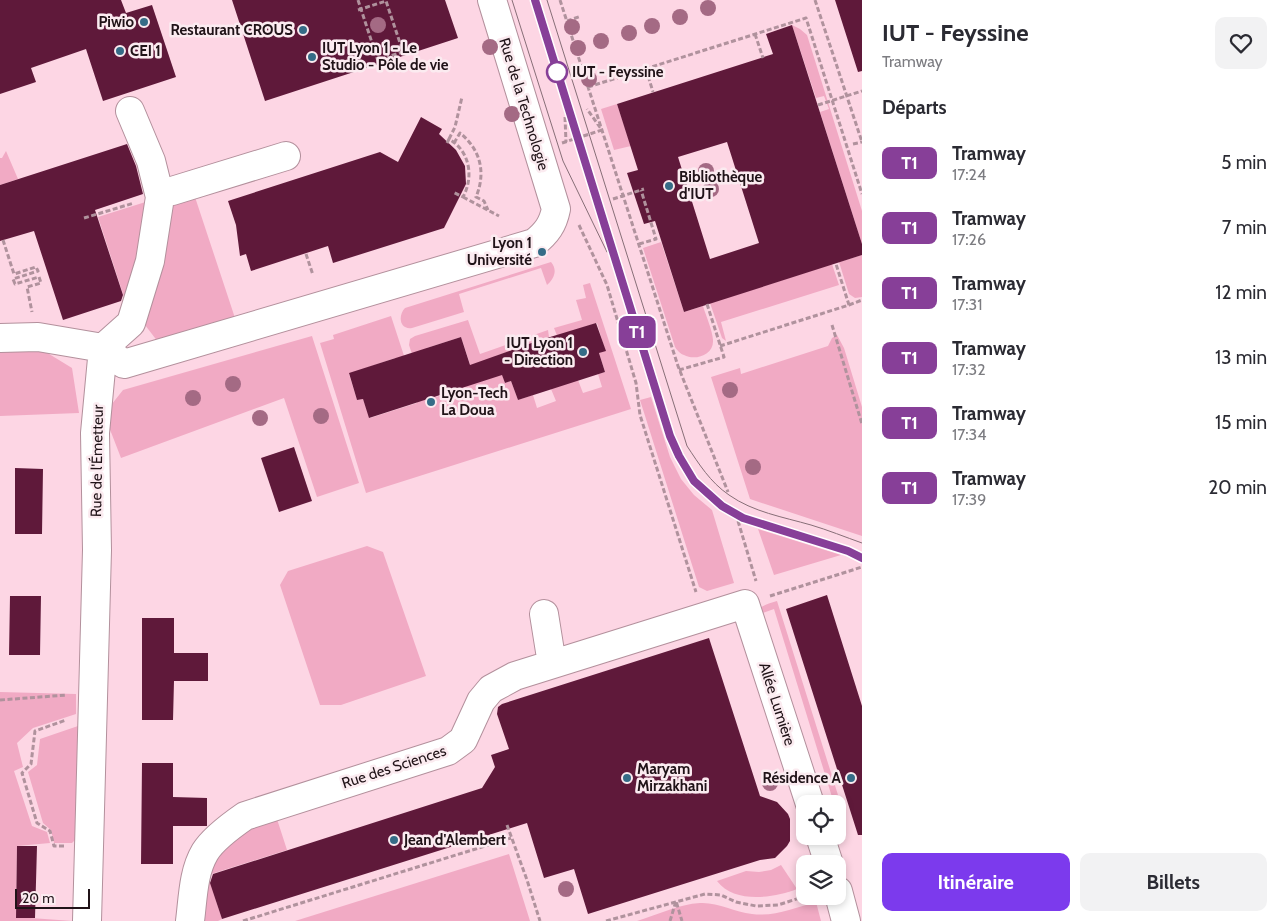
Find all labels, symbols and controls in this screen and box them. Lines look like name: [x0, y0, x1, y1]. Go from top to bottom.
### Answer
place label: Piwio: [99, 13, 134, 31]
marker: Piwio: [138, 16, 150, 28]
button: heart: [1215, 17, 1267, 69]
text: IUT - Feyssine: [882, 18, 1029, 47]
place label: Restaurant CROUS: [171, 21, 293, 39]
marker: Restaurant CROUS: [297, 24, 309, 36]
street label: Rue de la Technologie: [495, 36, 553, 173]
place label: IUT Lyon 1 - Le Studio - Pôle de vie: [322, 39, 449, 74]
place label: CEI 1: [130, 42, 161, 60]
marker: CEI 1: [114, 45, 126, 57]
marker: IUT Lyon 1 - Le Studio - Pôle de vie: [306, 51, 318, 63]
text: Tramway: [882, 52, 943, 71]
marker: IUT - Feyssine: [546, 61, 568, 83]
place label: IUT - Feyssine: [572, 63, 664, 81]
text: Départs: [882, 96, 947, 119]
text: Tramway: [952, 142, 1026, 165]
text: 5 min: [1221, 151, 1267, 174]
text: T1: [901, 152, 918, 174]
text: 17:24: [952, 165, 986, 184]
place label: Bibliothèque d'IUT: [679, 168, 762, 203]
marker: Bibliothèque d'IUT: [663, 180, 675, 192]
text: Tramway: [952, 207, 1026, 230]
text: 7 min: [1222, 216, 1267, 239]
text: T1: [901, 217, 918, 239]
text: 17:26: [952, 230, 986, 249]
place label: Lyon 1 Université: [467, 234, 532, 269]
marker: Lyon 1 Université: [536, 246, 548, 258]
text: Tramway: [952, 272, 1026, 295]
text: 12 min: [1215, 281, 1267, 304]
text: T1: [901, 282, 918, 304]
text: 17:31: [952, 295, 982, 314]
line badge: T1: [614, 316, 660, 348]
text: T1: [629, 321, 645, 343]
place label: IUT Lyon 1 - Direction: [504, 334, 573, 369]
text: Tramway: [952, 337, 1026, 360]
marker: IUT Lyon 1 - Direction: [577, 346, 589, 358]
text: 13 min: [1215, 346, 1267, 369]
text: T1: [901, 347, 918, 369]
text: 17:32: [952, 360, 986, 379]
place label: Lyon-Tech La Doua: [441, 384, 508, 419]
marker: Lyon-Tech La Doua: [425, 396, 437, 408]
text: Tramway: [952, 402, 1026, 425]
street label: Rue de l'Émetteur: [86, 404, 107, 517]
text: 15 min: [1215, 411, 1267, 434]
text: T1: [901, 412, 918, 434]
text: 17:34: [952, 425, 987, 444]
text: Tramway: [952, 467, 1026, 490]
text: 20 min: [1208, 476, 1267, 499]
text: T1: [901, 477, 918, 499]
text: 17:39: [952, 490, 986, 509]
street label: Allée Lumière: [755, 660, 799, 748]
street label: Rue des Sciences: [339, 742, 449, 792]
place label: Maryam Mirzakhani: [637, 760, 707, 795]
place label: Résidence A: [762, 769, 842, 787]
marker: Maryam Mirzakhani: [621, 772, 633, 784]
marker: Résidence A: [845, 772, 857, 784]
map controls: [796, 795, 846, 905]
button: locate: [796, 795, 846, 845]
place label: Jean d'Alembert: [403, 831, 506, 849]
marker: Jean d'Alembert: [388, 834, 400, 846]
button: Itinéraire: [882, 853, 1070, 911]
button: Billets: [1080, 853, 1267, 911]
button: layers: [796, 855, 846, 905]
scale bar: [15, 886, 90, 909]
text: 20 m: [22, 889, 55, 907]

